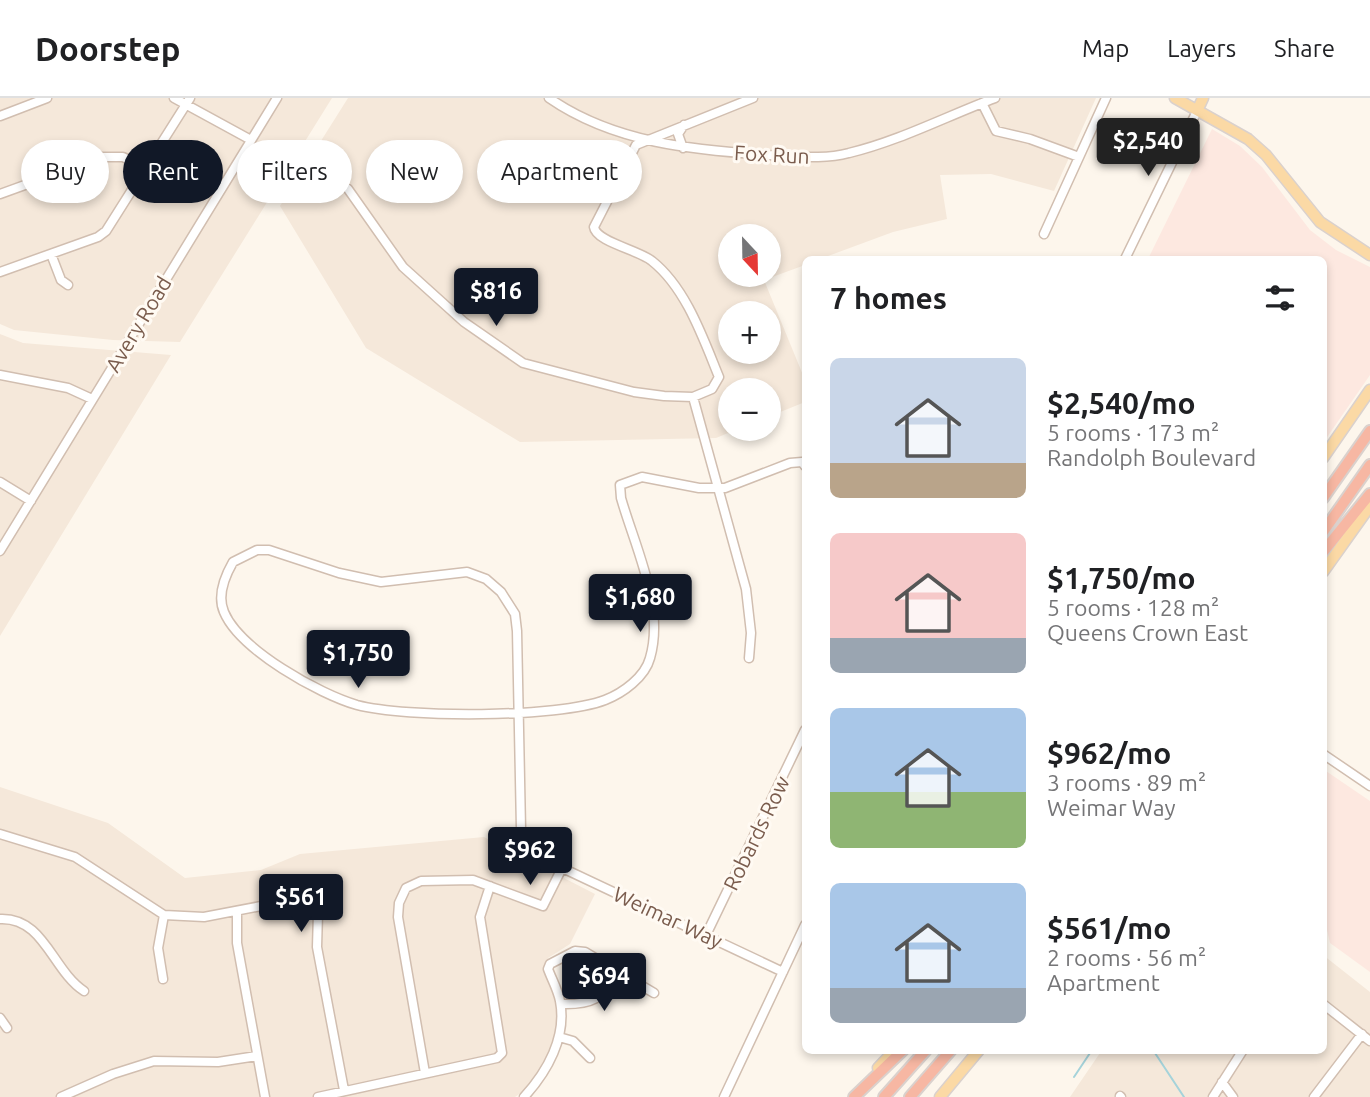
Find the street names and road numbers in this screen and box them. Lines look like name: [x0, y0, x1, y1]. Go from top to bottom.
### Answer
street label: Fox Run: [734, 140, 810, 168]
street label: Avery Road: [100, 272, 176, 376]
street label: Robards Row: [718, 772, 794, 894]
street label: Weimar Way: [610, 881, 726, 953]

